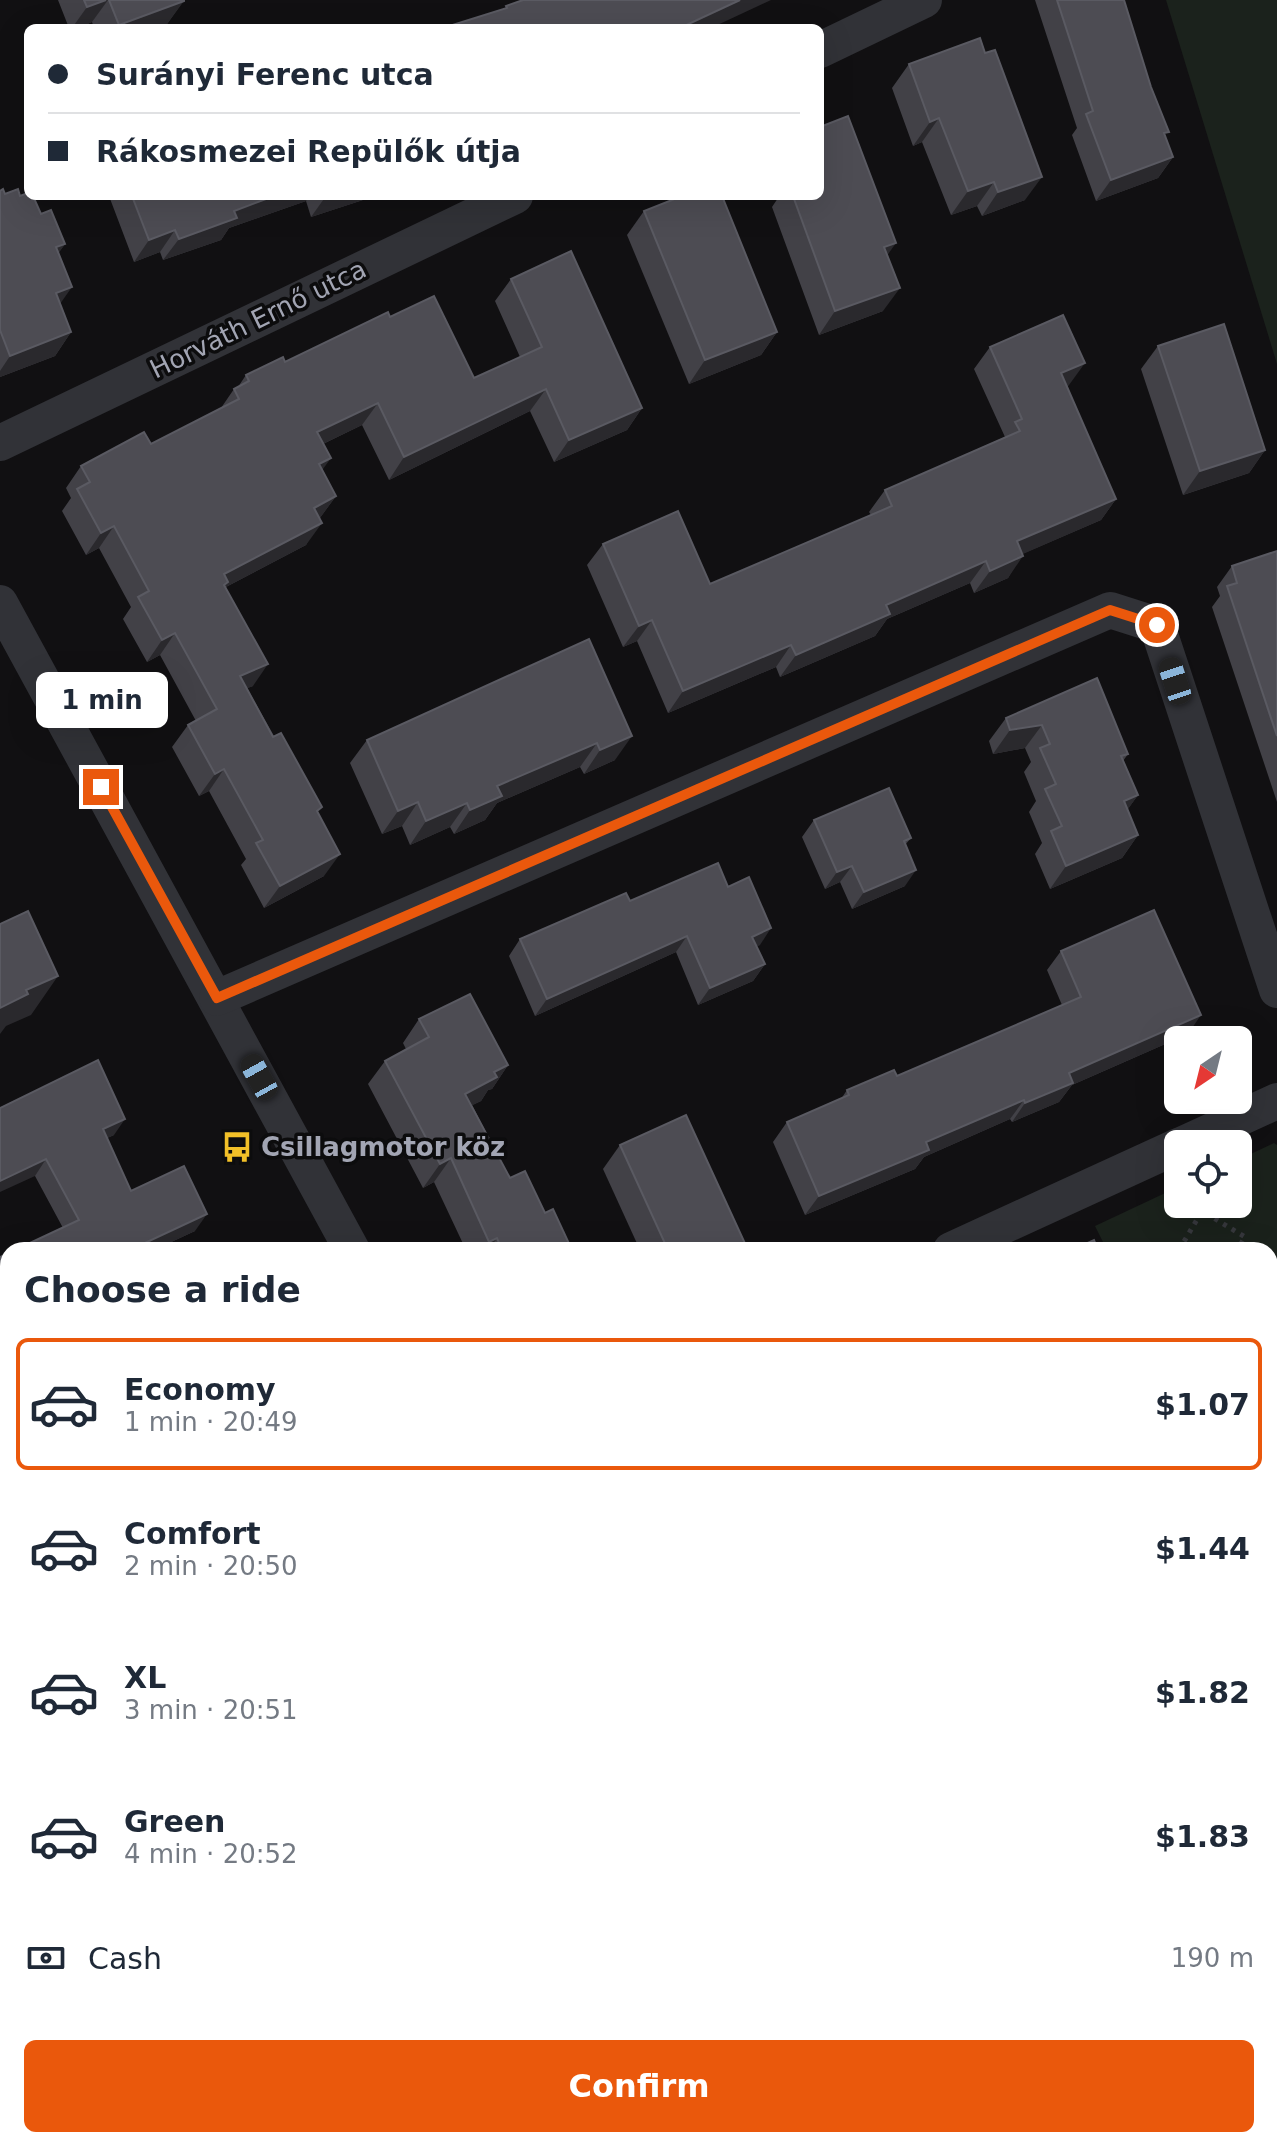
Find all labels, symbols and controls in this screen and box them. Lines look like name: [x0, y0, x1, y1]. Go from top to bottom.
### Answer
text: Surányi Ferenc utca: [96, 57, 434, 92]
text: Rákosmezei Repülők útja: [96, 134, 521, 169]
street label: Horváth Ernő utca: [145, 254, 371, 384]
route start: [1139, 607, 1175, 643]
car: [1156, 654, 1194, 708]
callout: 1 min: [35, 671, 167, 727]
text: 1 min: [61, 685, 143, 715]
route end: [83, 769, 119, 805]
north arrow: [1164, 1026, 1252, 1114]
map controls: [1164, 1026, 1252, 1218]
car: [237, 1050, 281, 1104]
bus stop icon: Csillagmotor köz: [220, 1130, 254, 1164]
button: locate: [1164, 1130, 1252, 1218]
place label: Csillagmotor köz: [261, 1132, 505, 1162]
text: Choose a ride: [24, 1269, 301, 1310]
icon: car: [28, 1368, 100, 1440]
text: Economy: [124, 1372, 276, 1407]
text: $1.07: [1155, 1387, 1250, 1422]
text: 1 min · 20:49: [124, 1407, 298, 1437]
icon: car: [28, 1512, 100, 1584]
text: Comfort: [124, 1516, 261, 1551]
text: $1.44: [1155, 1531, 1250, 1566]
text: 2 min · 20:50: [124, 1551, 298, 1581]
icon: car: [28, 1656, 100, 1728]
text: XL: [124, 1660, 166, 1695]
text: $1.82: [1155, 1675, 1250, 1710]
text: 3 min · 20:51: [124, 1695, 298, 1725]
icon: car: [28, 1800, 100, 1872]
text: Green: [124, 1804, 225, 1839]
text: $1.83: [1155, 1819, 1250, 1854]
text: 4 min · 20:52: [124, 1839, 298, 1869]
icon: cash: [24, 1936, 68, 1980]
text: Cash: [88, 1941, 162, 1976]
text: 190 m: [1171, 1943, 1254, 1973]
button: Confirm: [24, 2040, 1254, 2132]

